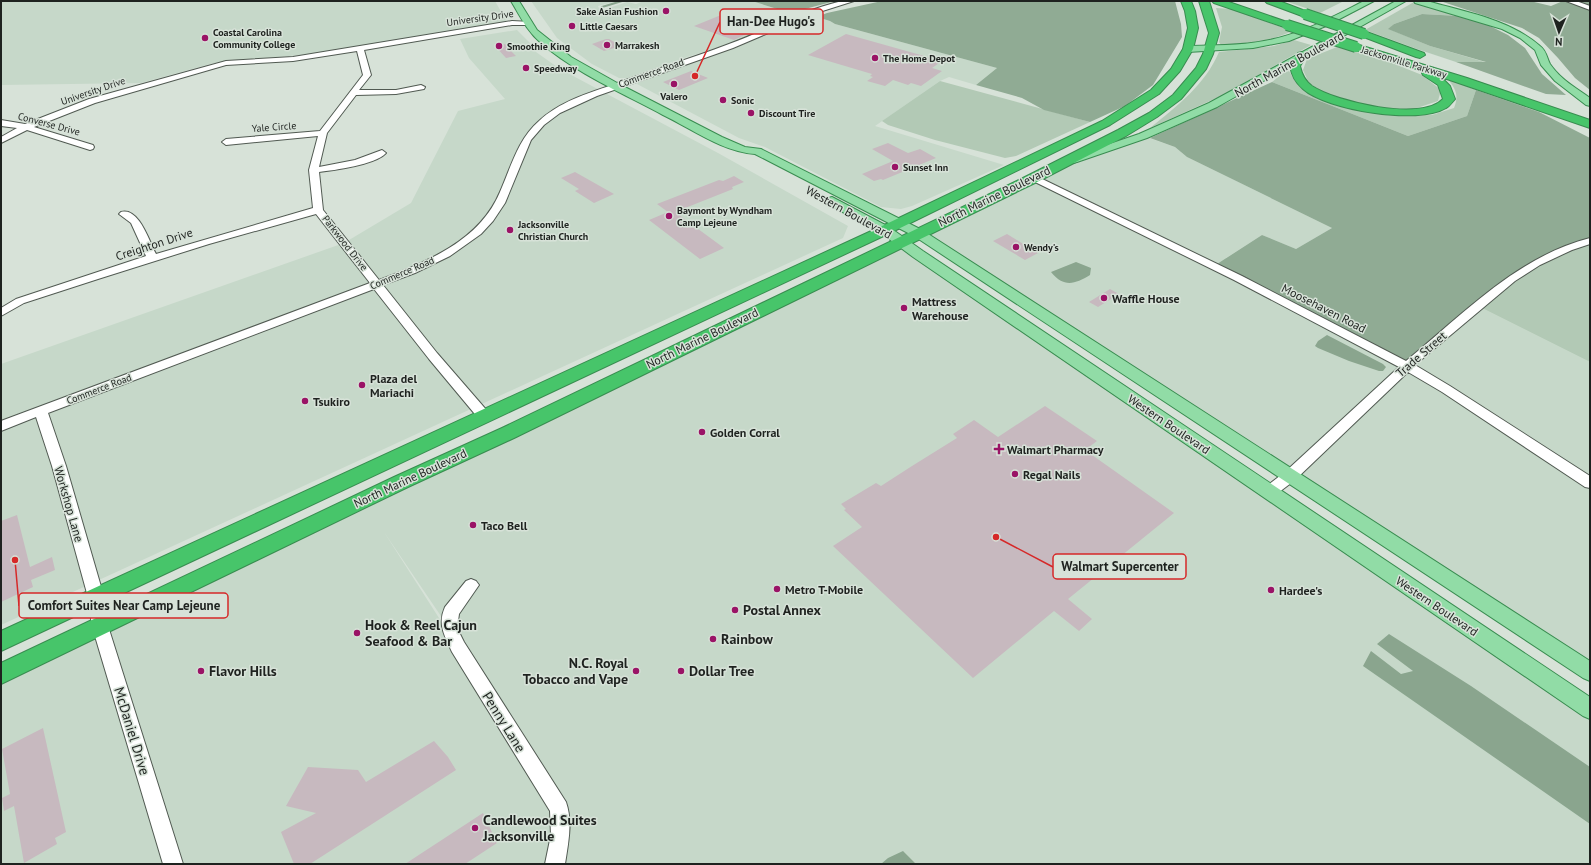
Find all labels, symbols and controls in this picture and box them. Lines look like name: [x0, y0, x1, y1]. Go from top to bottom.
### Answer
place label: Sake Asian Fushion: [576, 5, 658, 18]
marker: Sake Asian Fushion: [661, 6, 671, 16]
street label: University Drive: [446, 7, 514, 29]
callout: Han-Dee Hugo's: [720, 9, 823, 34]
north arrow: [1539, 12, 1579, 52]
text: Han-Dee Hugo's: [727, 13, 815, 30]
place label: Little Caesars: [580, 20, 638, 33]
marker: Little Caesars: [567, 21, 577, 31]
place label: Coastal Carolina Community College: [213, 26, 295, 51]
street label: North Marine Boulevard: [1232, 28, 1346, 100]
marker: Coastal Carolina Community College: [200, 33, 210, 43]
text: N: [1555, 35, 1563, 49]
place label: Marrakesh: [615, 39, 659, 52]
place label: Smoothie King: [507, 40, 570, 53]
marker: Marrakesh: [602, 40, 612, 50]
marker: Smoothie King: [494, 41, 504, 51]
street label: Jacksonville Parkway: [1359, 43, 1449, 81]
place label: The Home Depot: [883, 52, 956, 65]
marker: The Home Depot: [870, 53, 880, 63]
street label: Commerce Road: [617, 55, 685, 91]
place label: Speedway: [534, 62, 577, 75]
marker: Speedway: [521, 63, 531, 73]
street label: University Drive: [59, 74, 127, 108]
marker: Valero: [669, 79, 679, 89]
place label: Valero: [659, 90, 688, 103]
place label: Sonic: [731, 94, 755, 107]
marker: Sonic: [718, 95, 728, 105]
place label: Discount Tire: [759, 107, 815, 120]
marker: Discount Tire: [746, 108, 756, 118]
street label: Converse Drive: [17, 109, 81, 139]
street label: Yale Circle: [251, 119, 297, 135]
place label: Sunset Inn: [903, 161, 948, 174]
marker: Sunset Inn: [890, 162, 900, 172]
street label: North Marine Boulevard: [935, 162, 1053, 230]
street label: Western Boulevard: [803, 182, 895, 242]
place label: Baymont by Wyndham Camp Lejeune: [677, 204, 772, 229]
marker: Baymont by Wyndham Camp Lejeune: [664, 211, 674, 221]
street label: Parkwood Drive: [319, 213, 371, 273]
place label: Jacksonville Christian Church: [517, 218, 588, 243]
street label: Creighton Drive: [114, 224, 194, 264]
marker: Jacksonville Christian Church: [505, 225, 515, 235]
place label: Wendy's: [1024, 241, 1059, 254]
marker: Wendy's: [1011, 242, 1021, 252]
street label: Commerce Road: [368, 254, 436, 292]
street label: Moosehaven Road: [1279, 280, 1369, 336]
place label: Waffle House: [1112, 291, 1180, 306]
marker: Waffle House: [1099, 293, 1109, 303]
place label: Mattress Warehouse: [912, 294, 969, 323]
marker: Mattress Warehouse: [899, 303, 909, 313]
street label: North Marine Boulevard: [643, 304, 761, 372]
street label: Trade Street: [1393, 328, 1449, 380]
street label: Commerce Road: [65, 371, 133, 407]
place label: Plaza del Mariachi: [370, 371, 417, 400]
marker: Plaza del Mariachi: [357, 380, 367, 390]
street label: Western Boulevard: [1125, 391, 1213, 457]
place label: Tsukiro: [313, 394, 350, 409]
marker: Tsukiro: [300, 396, 310, 406]
place label: Golden Corral: [710, 425, 780, 440]
marker: Golden Corral: [697, 427, 707, 437]
place label: Walmart Pharmacy: [1007, 442, 1104, 457]
marker: Walmart Pharmacy: [994, 444, 1004, 454]
street label: North Marine Boulevard: [351, 445, 469, 511]
street label: Workshop Lane: [51, 464, 87, 544]
place label: Regal Nails: [1023, 467, 1080, 482]
marker: Regal Nails: [1010, 469, 1020, 479]
place label: Taco Bell: [481, 518, 528, 533]
marker: Taco Bell: [468, 520, 478, 530]
callout: Walmart Supercenter: [1053, 554, 1186, 579]
text: Walmart Supercenter: [1061, 558, 1179, 575]
street label: Western Boulevard: [1393, 573, 1481, 639]
place label: Metro T-Mobile: [785, 582, 863, 597]
place label: Hardee's: [1279, 583, 1322, 598]
marker: Metro T-Mobile: [772, 584, 782, 594]
marker: Hardee's: [1266, 585, 1276, 595]
callout: Comfort Suites Near Camp Lejeune: [19, 593, 228, 618]
text: Comfort Suites Near Camp Lejeune: [28, 597, 221, 614]
place label: Postal Annex: [743, 601, 821, 619]
marker: Postal Annex: [730, 605, 740, 615]
place label: Hook & Reel Cajun Seafood & Bar: [365, 616, 477, 650]
marker: Hook & Reel Cajun Seafood & Bar: [352, 628, 362, 638]
place label: Rainbow: [721, 630, 774, 648]
marker: Rainbow: [708, 634, 718, 644]
place label: N.C. Royal Tobacco and Vape: [523, 654, 629, 688]
place label: Flavor Hills: [209, 662, 277, 680]
place label: Dollar Tree: [689, 662, 754, 680]
marker: Flavor Hills: [196, 666, 206, 676]
marker: N.C. Royal Tobacco and Vape: [631, 666, 641, 676]
marker: Dollar Tree: [676, 666, 686, 676]
street label: McDaniel Drive: [110, 685, 154, 777]
street label: Penny Lane: [478, 688, 530, 756]
place label: Candlewood Suites Jacksonville: [482, 811, 597, 845]
marker: Candlewood Suites Jacksonville: [470, 823, 480, 833]

